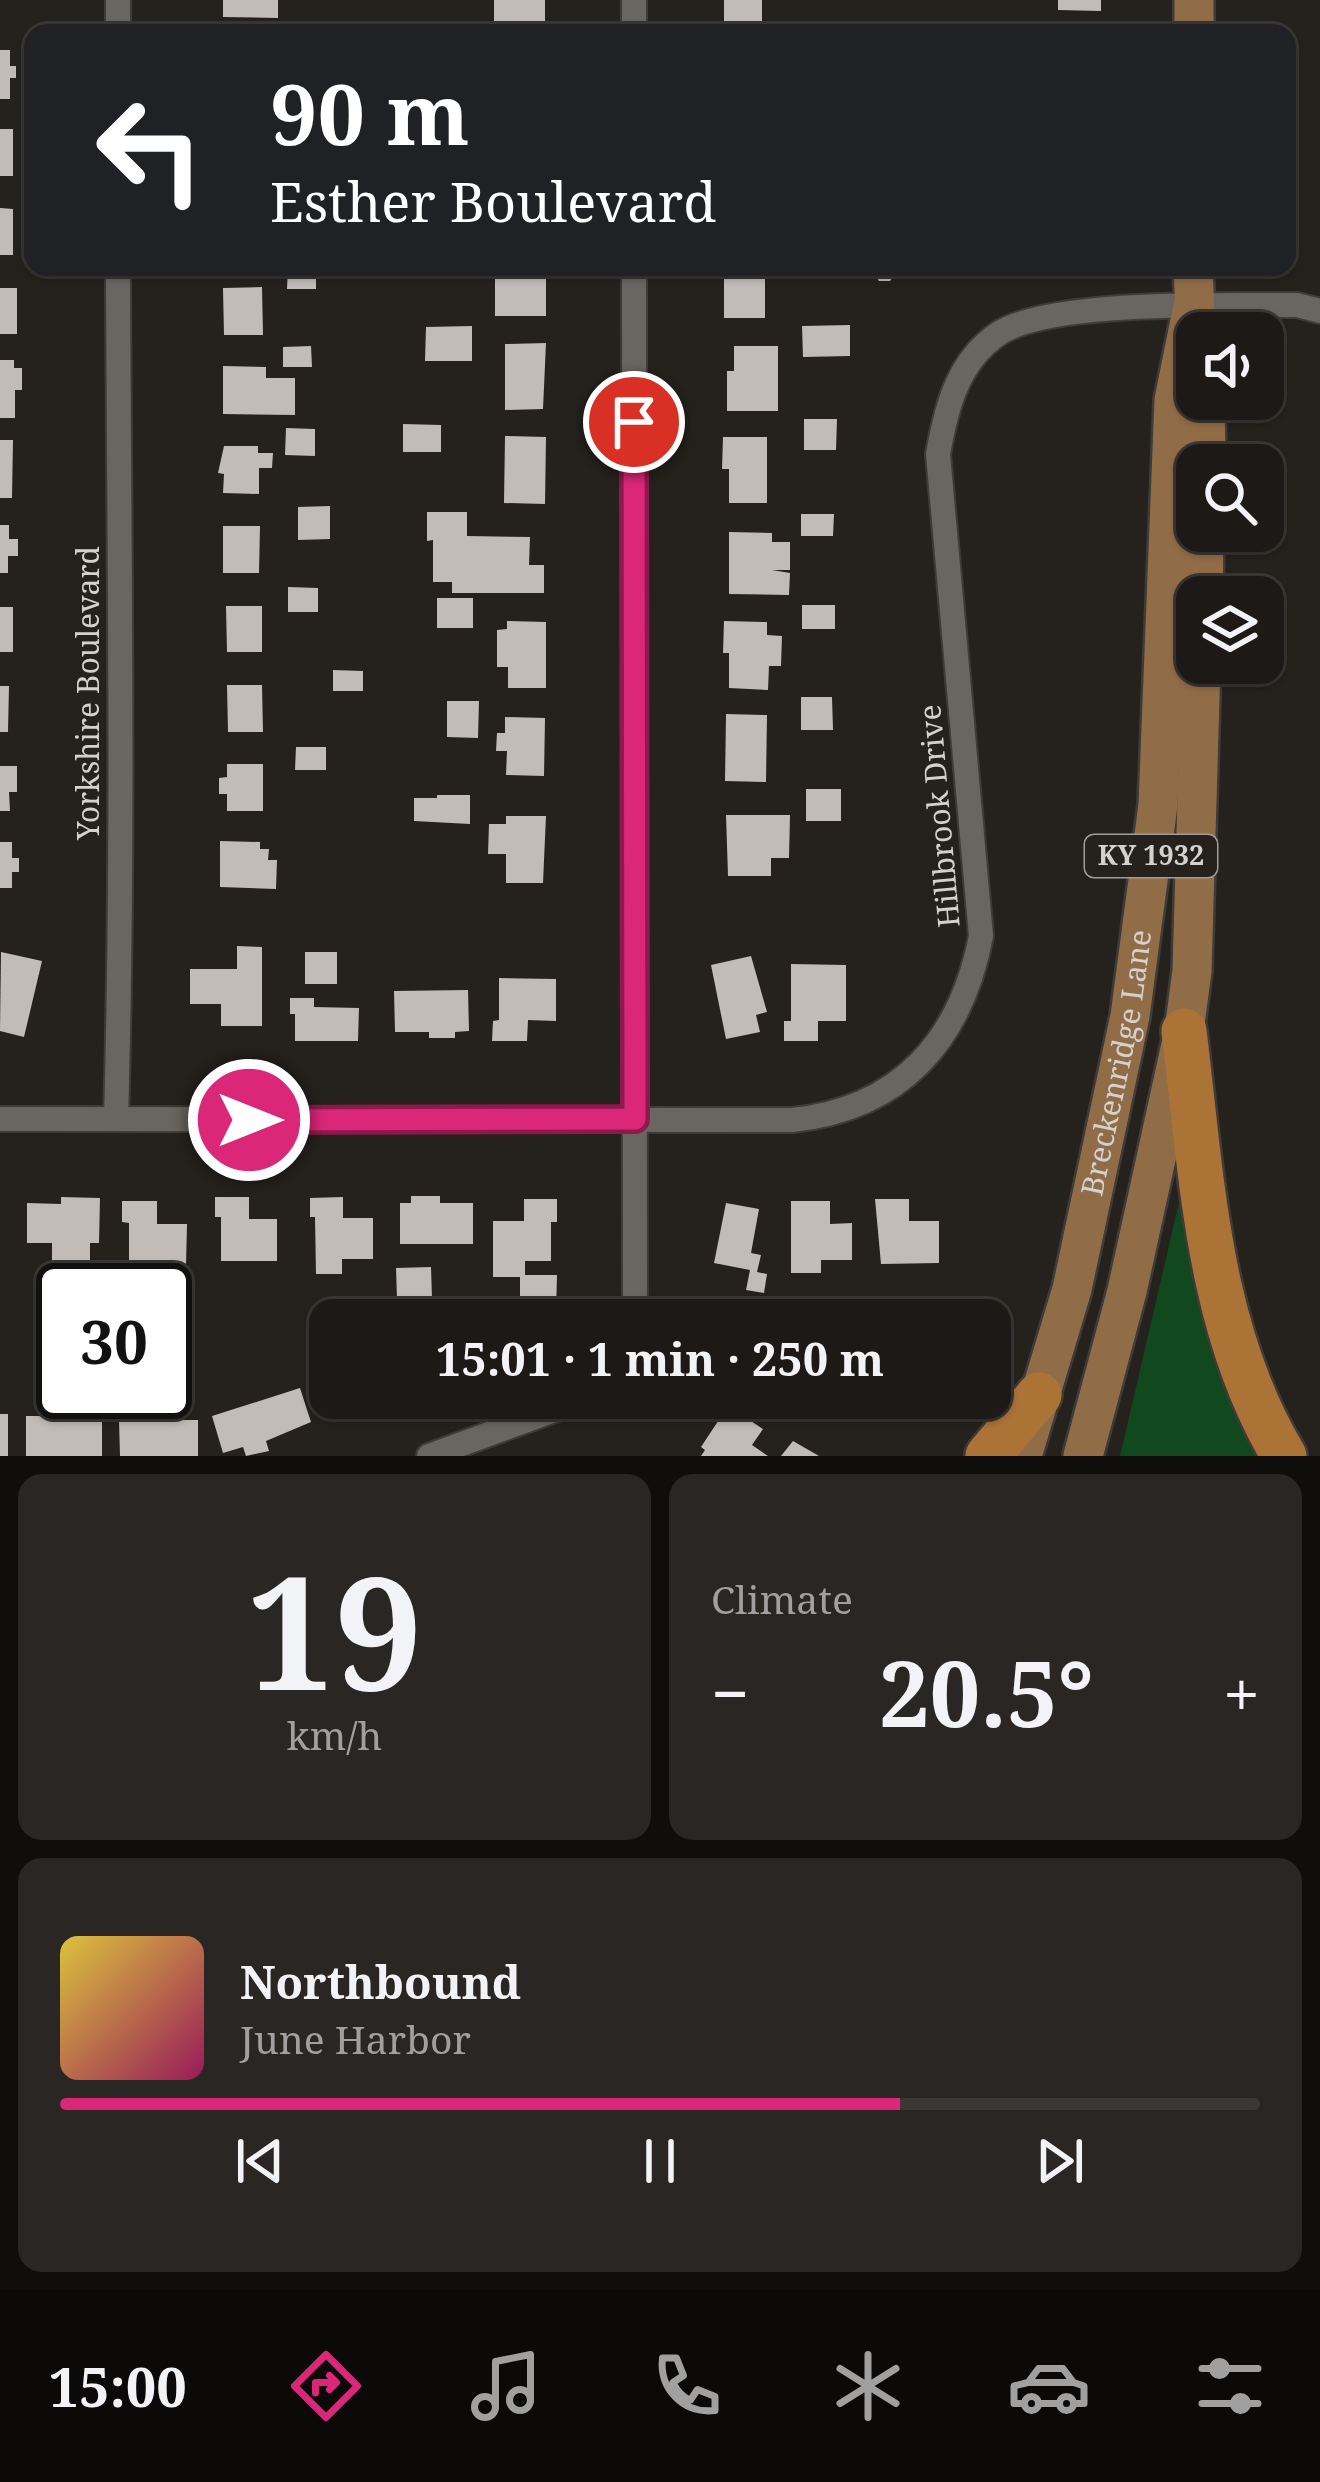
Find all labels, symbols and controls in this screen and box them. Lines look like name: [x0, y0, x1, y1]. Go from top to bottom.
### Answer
text: 90 m: [270, 55, 470, 170]
icon: left: [72, 72, 228, 228]
text: Esther Boulevard: [270, 164, 716, 238]
map controls: [1176, 312, 1284, 684]
button: sound: [1176, 312, 1284, 420]
pin: [583, 371, 685, 473]
icon: arrive: [601, 389, 667, 455]
button: search: [1176, 444, 1284, 552]
street label: Yorkshire Boulevard: [67, 546, 108, 841]
button: layers: [1176, 576, 1284, 684]
street label: Hillbrook Drive: [908, 703, 969, 929]
road number: KY 1932: [1085, 835, 1217, 877]
street label: Breckenridge Lane: [1070, 927, 1160, 1199]
position arrow: [186, 1057, 312, 1183]
speed limit sign: 30: [36, 1263, 192, 1419]
text: 15:01 · 1 min · 250 m: [436, 1328, 884, 1389]
text: 19: [246, 1523, 423, 1736]
text: Climate: [711, 1572, 853, 1625]
text: 20.5°: [879, 1631, 1094, 1753]
text: −: [711, 1647, 749, 1737]
text: +: [1223, 1647, 1260, 1737]
text: km/h: [287, 1708, 382, 1761]
text: Northbound: [240, 1951, 521, 2012]
text: June Harbor: [240, 2012, 471, 2065]
icon: previous: [227, 2128, 293, 2194]
icon: pause: [627, 2128, 693, 2194]
icon: next: [1027, 2128, 1093, 2194]
icon: directions: [284, 2344, 368, 2428]
icon: music: [464, 2344, 548, 2428]
icon: phone: [645, 2344, 729, 2428]
icon: climate: [826, 2344, 910, 2428]
icon: car: [1007, 2344, 1091, 2428]
icon: filters: [1188, 2344, 1272, 2428]
text: 15:00: [48, 2349, 187, 2423]

